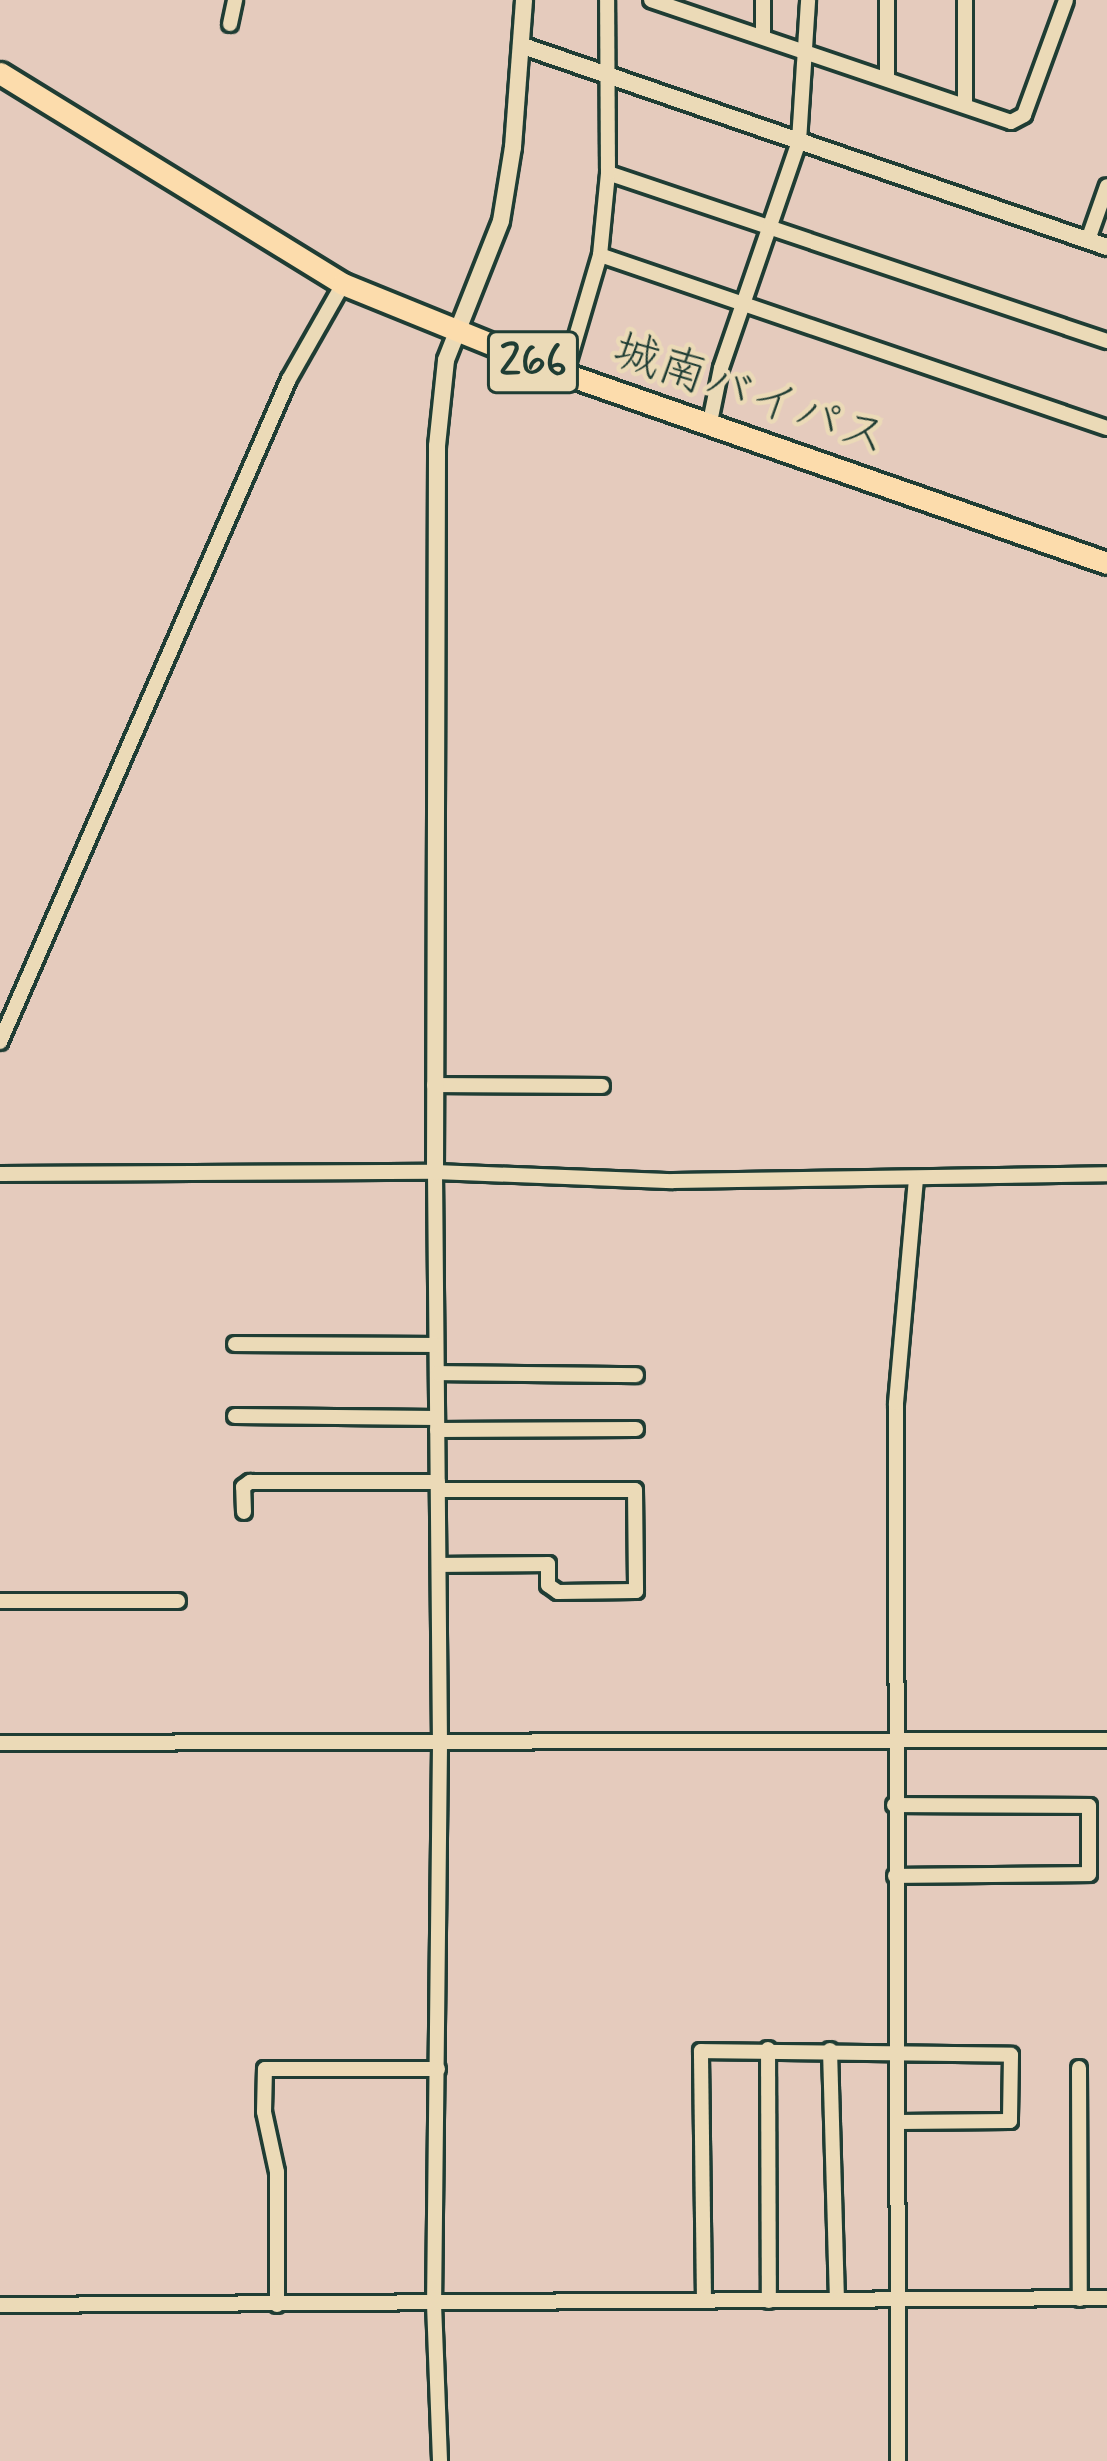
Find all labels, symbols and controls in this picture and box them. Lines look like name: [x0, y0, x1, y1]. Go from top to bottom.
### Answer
street label: 城南バイパス: [604, 321, 896, 469]
road number: 266: [485, 323, 581, 401]

